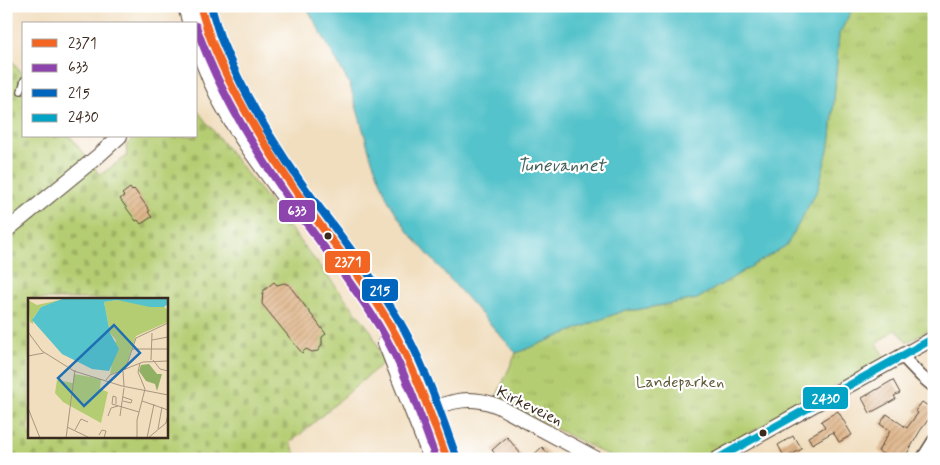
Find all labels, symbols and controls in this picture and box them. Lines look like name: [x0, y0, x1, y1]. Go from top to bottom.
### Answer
legend: [22, 22, 198, 138]
text: 2371: [68, 34, 97, 54]
text: 633: [68, 58, 88, 78]
text: 215: [68, 84, 90, 104]
text: 2430: [68, 108, 99, 128]
water label: Tunevannet: [517, 154, 608, 178]
line badge: 633: [278, 199, 316, 223]
text: 633: [288, 202, 307, 220]
unlabelled marker: [323, 231, 333, 241]
line badge: 2371: [324, 250, 371, 274]
text: 2371: [335, 253, 361, 271]
line badge: 215: [361, 278, 399, 302]
text: 215: [370, 282, 391, 300]
inset map: [28, 298, 168, 438]
park label: Landeparken: [636, 372, 724, 393]
street label: Kirkeveien: [493, 381, 566, 431]
line badge: 2430: [802, 386, 849, 410]
text: 2430: [812, 390, 841, 408]
unlabelled marker: [758, 428, 768, 438]

